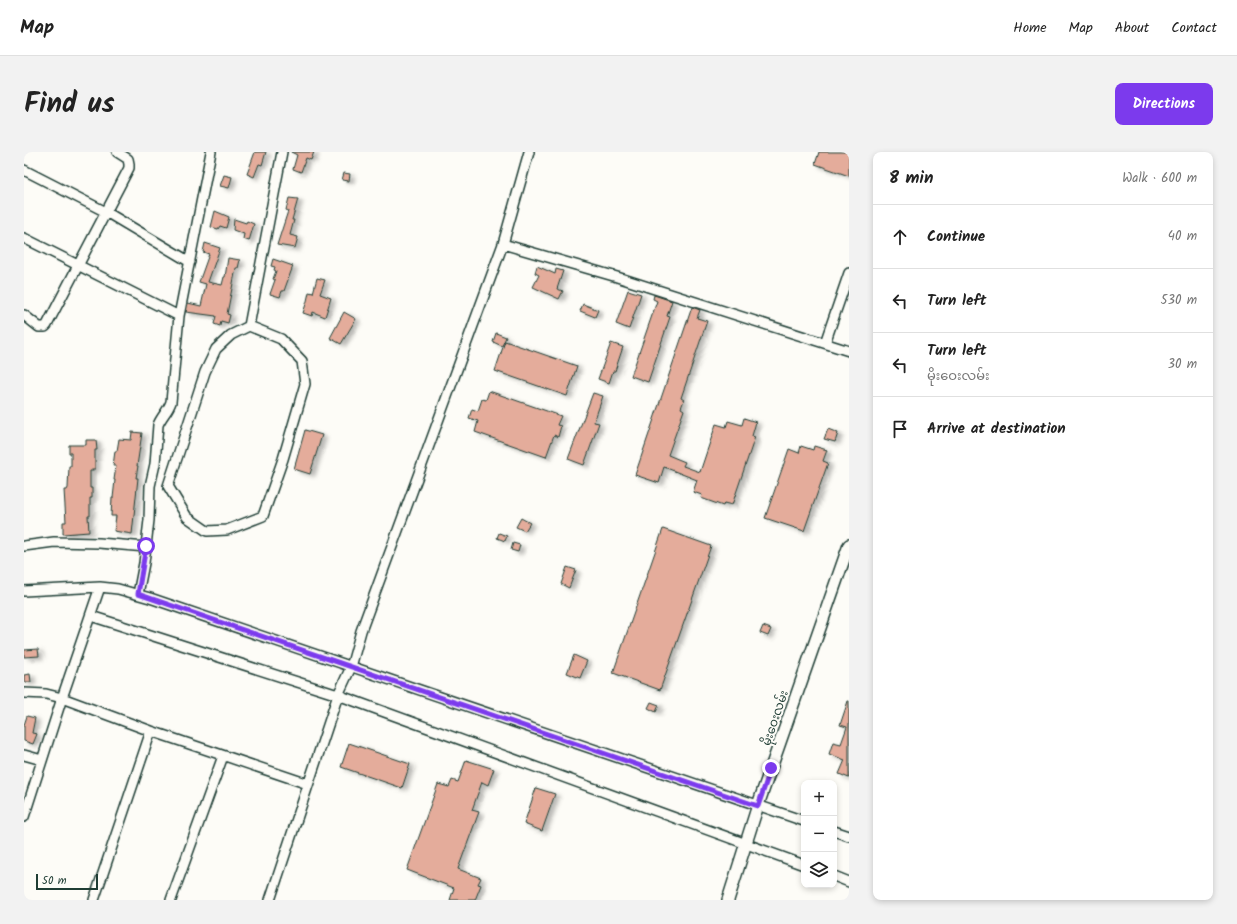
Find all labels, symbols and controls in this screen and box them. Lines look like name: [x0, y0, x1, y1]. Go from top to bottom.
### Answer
text: Map: [20, 13, 54, 43]
text: Home: [1013, 17, 1047, 39]
text: Map: [1069, 17, 1093, 39]
text: About: [1115, 17, 1149, 39]
text: Contact: [1171, 17, 1217, 39]
text: Find us: [24, 82, 115, 127]
button: Directions: [1115, 83, 1213, 125]
text: 8 min: [889, 165, 933, 192]
text: Walk · 600 m: [1122, 168, 1197, 189]
text: Continue: [927, 225, 985, 249]
icon: ahead: [889, 226, 911, 248]
text: 40 m: [1168, 226, 1197, 247]
text: Turn left: [927, 289, 987, 313]
icon: left: [889, 290, 911, 312]
text: 530 m: [1161, 290, 1197, 311]
text: Turn left: [927, 339, 987, 363]
icon: left: [889, 354, 911, 376]
text: 30 m: [1168, 354, 1197, 375]
text: မိုးဝေးလမ်း: [927, 366, 990, 387]
text: Arrive at destination: [927, 417, 1066, 441]
icon: arrive: [889, 418, 911, 440]
route start: [137, 537, 155, 555]
street label: မိုးဝေးလမ်း: [757, 688, 794, 749]
route end: [762, 759, 780, 777]
map controls: [801, 780, 837, 888]
button: +: [801, 780, 837, 816]
button: −: [801, 816, 837, 852]
button: layers: [801, 852, 837, 888]
scale bar: [36, 872, 98, 891]
text: 50 m: [42, 872, 67, 890]

